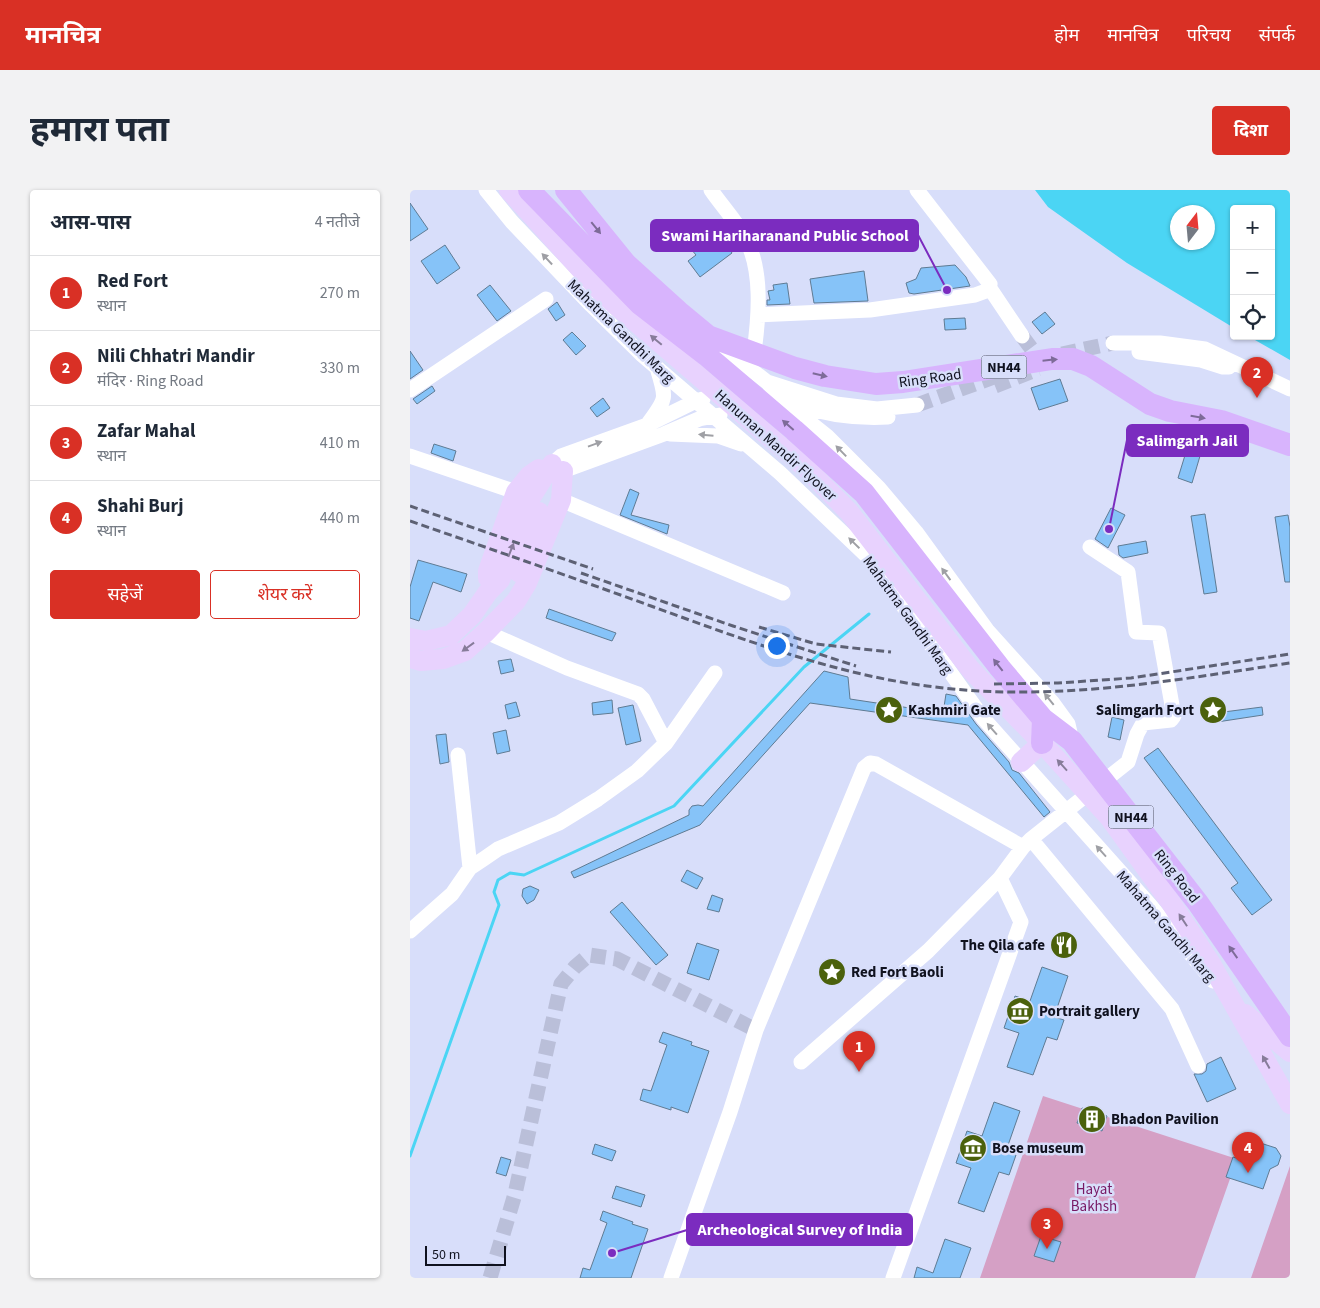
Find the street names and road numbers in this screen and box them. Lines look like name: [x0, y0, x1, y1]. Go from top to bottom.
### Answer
street label: Mahatma Gandhi Marg: [563, 275, 679, 388]
road number: NH44: [982, 356, 1026, 378]
street label: Ring Road: [897, 364, 963, 393]
street label: Hanuman Mandir Flyover: [710, 385, 842, 506]
street label: Mahatma Gandhi Marg: [858, 552, 958, 679]
road number: NH44: [1108, 806, 1154, 828]
street label: Ring Road: [1149, 845, 1204, 908]
street label: Mahatma Gandhi Marg: [1111, 866, 1220, 987]

